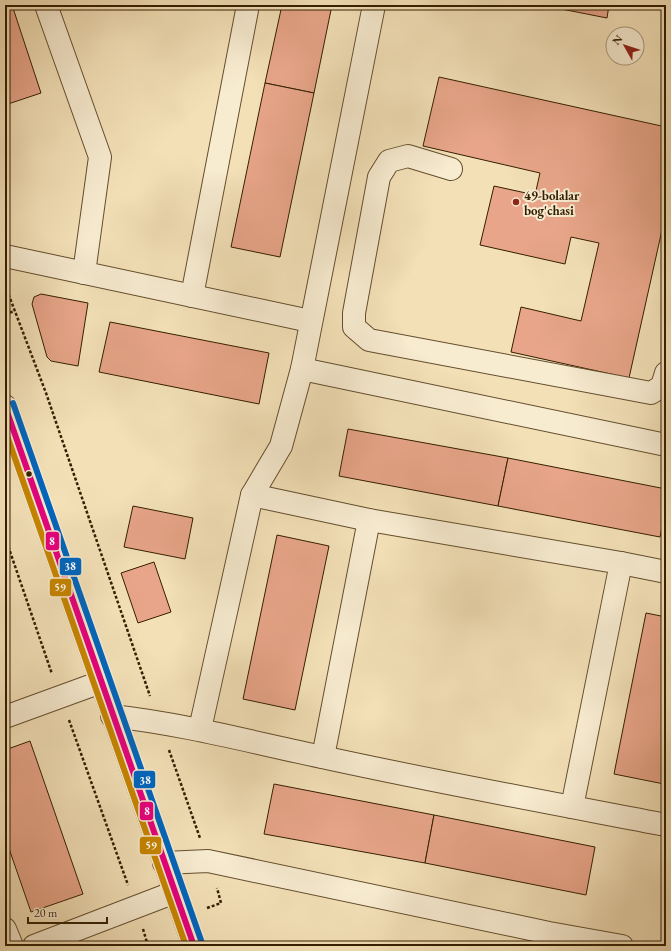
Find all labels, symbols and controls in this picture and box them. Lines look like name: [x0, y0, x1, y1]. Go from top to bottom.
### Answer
north arrow: [605, 26, 645, 66]
text: N: [609, 32, 626, 48]
place label: 49-bolalar bog'chasi: [524, 187, 580, 219]
marker: 49-bolalar bog'chasi: [511, 197, 521, 207]
unlabelled marker: [24, 469, 34, 479]
line badge: 8: [45, 531, 60, 551]
text: 8: [49, 534, 55, 548]
line badge: 38: [59, 557, 82, 576]
text: 38: [64, 559, 76, 573]
line badge: 59: [49, 578, 72, 597]
text: 59: [54, 580, 66, 594]
line badge: 38: [133, 770, 156, 789]
text: 38: [139, 773, 151, 787]
line badge: 8: [139, 801, 154, 821]
text: 8: [144, 804, 150, 818]
line badge: 59: [139, 836, 162, 855]
text: 59: [145, 838, 157, 852]
scale bar: [28, 899, 107, 925]
text: 20 m: [34, 905, 58, 921]

